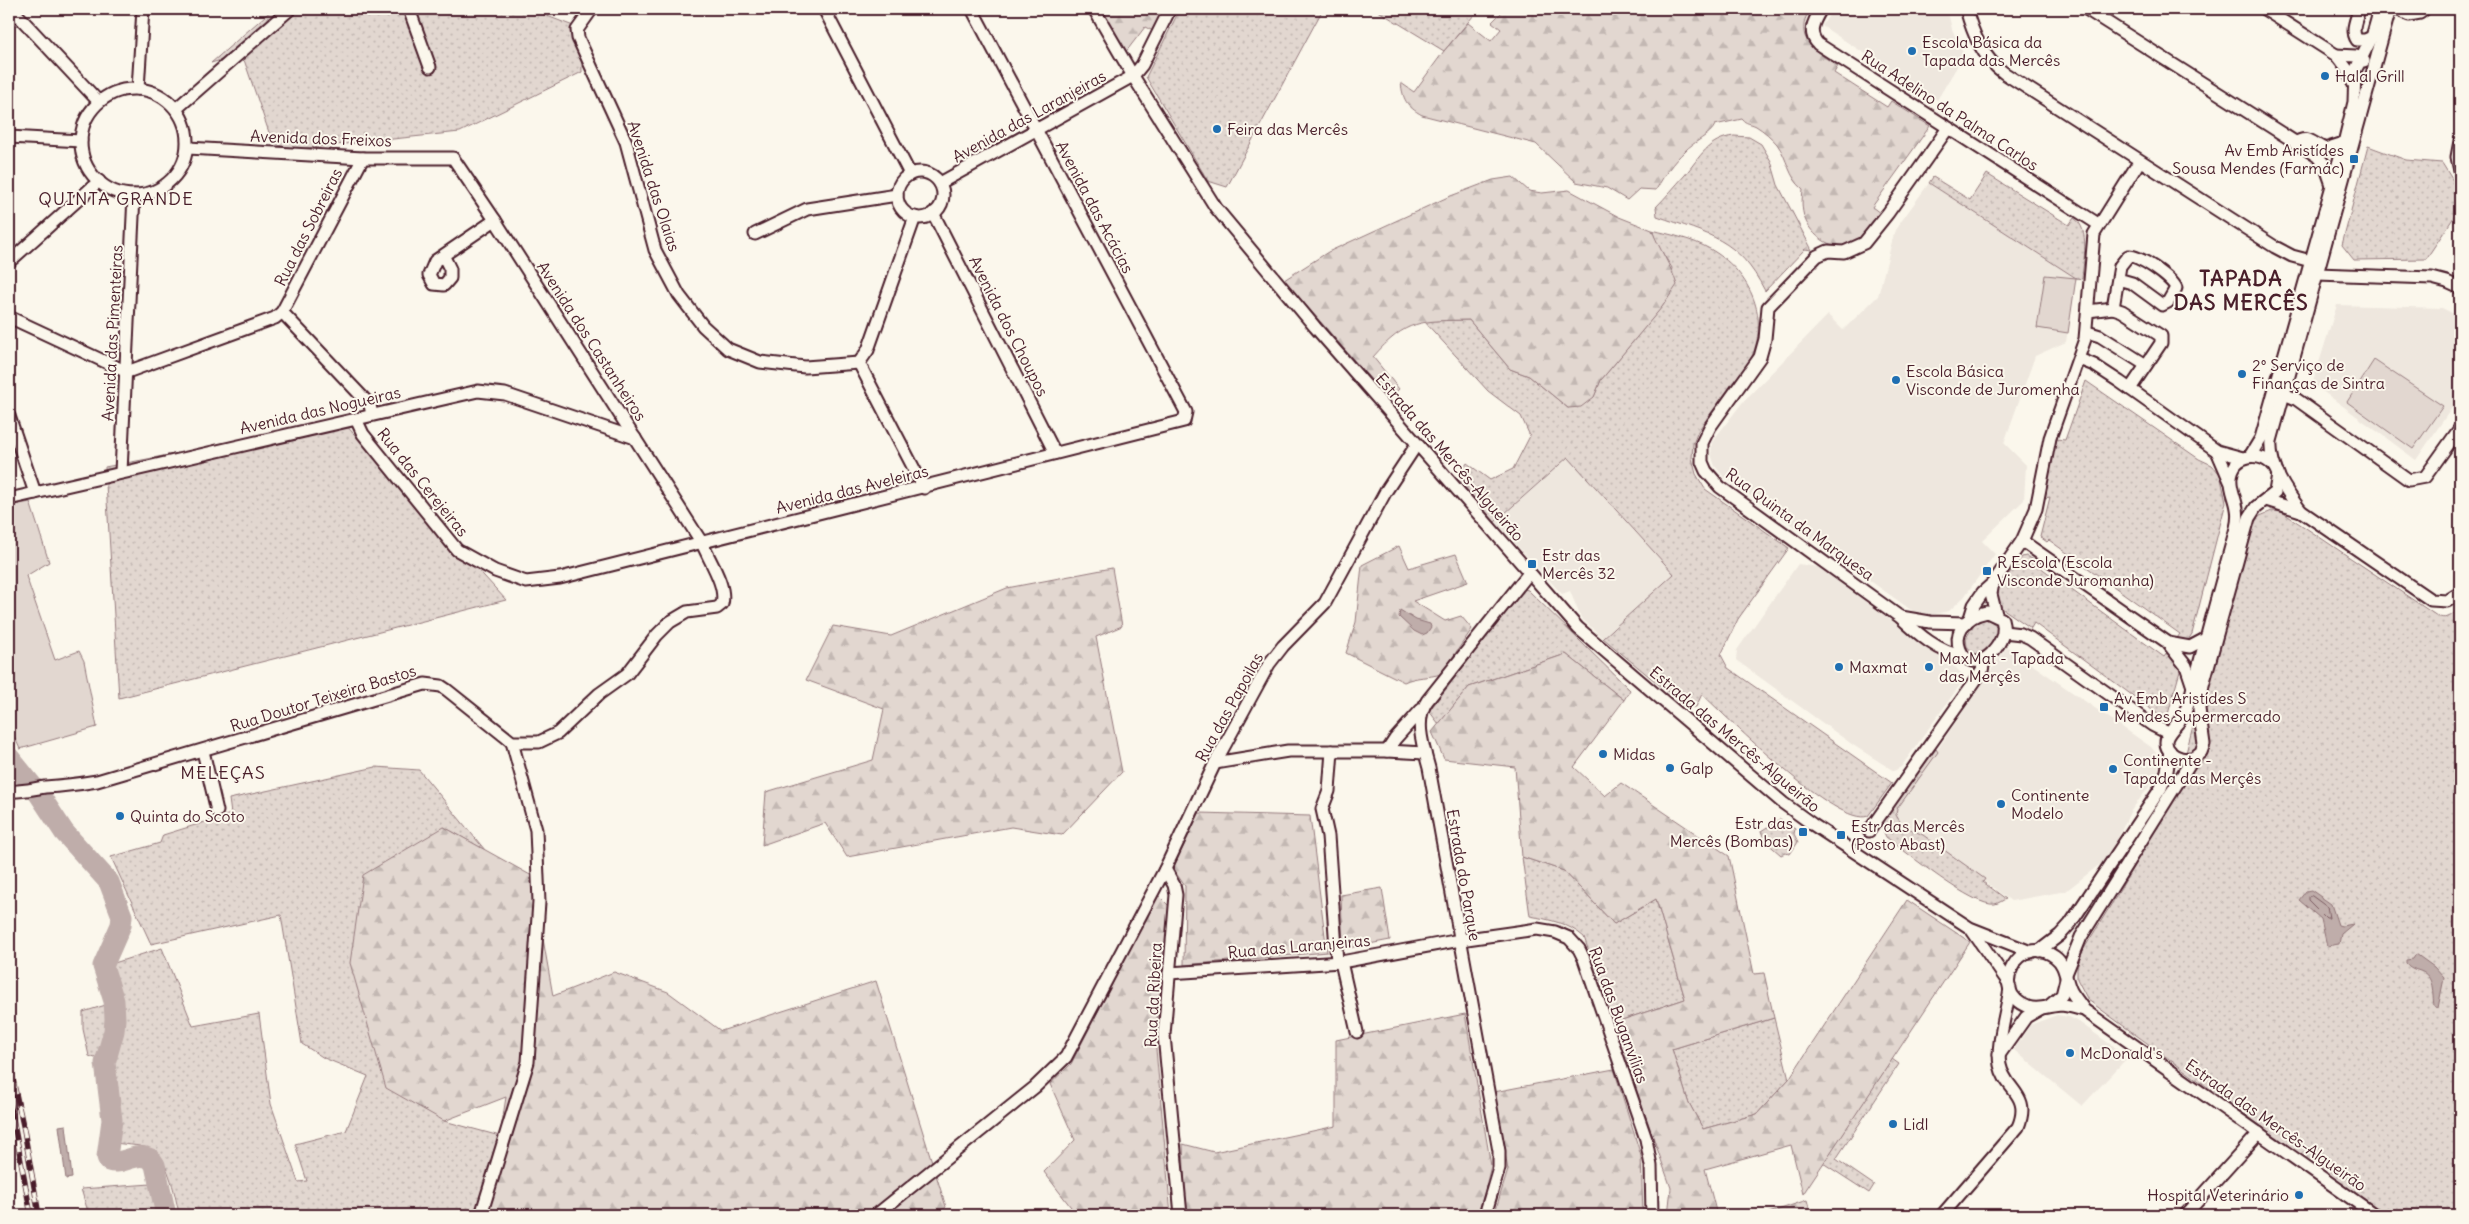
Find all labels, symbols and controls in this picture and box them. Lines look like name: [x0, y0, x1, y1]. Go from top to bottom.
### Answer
place label: Escola Básica da Tapada das Mercês: [1922, 32, 2060, 70]
street label: Rua Adelino da Palma Carlos: [1858, 45, 2042, 175]
marker: Escola Básica da Tapada das Mercês: [1906, 45, 1918, 57]
street label: Avenida das Laranjeiras: [949, 65, 1109, 167]
place label: Halal Grill: [2335, 66, 2405, 86]
marker: Halal Grill: [2319, 70, 2331, 82]
street label: Avenida das Olaias: [623, 118, 685, 254]
place label: Feira das Mercês: [1227, 119, 1348, 139]
marker: Feira das Mercês: [1211, 123, 1223, 135]
street label: Avenida dos Freixos: [250, 126, 392, 150]
street label: Avenida das Acácias: [1052, 137, 1138, 277]
place label: Av Emb Aristídes Sousa Mendes (Farmác): [2172, 140, 2344, 178]
marker: Av Emb Aristídes Sousa Mendes (Farmác): [2348, 153, 2360, 165]
street label: Rua das Sobreiras: [270, 165, 346, 289]
district label: QUINTA GRANDE: [38, 187, 194, 210]
street label: Avenida das Pimenteiras: [97, 244, 127, 422]
street label: Avenida dos Choupos: [965, 253, 1053, 399]
street label: Avenida dos Castanheiros: [533, 258, 651, 424]
district label: TAPADA DAS MERCÊS: [2173, 265, 2309, 316]
place label: 2º Serviço de Finanças de Sintra: [2252, 355, 2385, 393]
place label: Escola Básica Visconde de Juromenha: [1906, 361, 2080, 399]
marker: 2º Serviço de Finanças de Sintra: [2236, 368, 2248, 380]
street label: Estrada das Mercês-Algueirão: [1371, 369, 1529, 545]
marker: Escola Básica Visconde de Juromenha: [1890, 374, 1902, 386]
street label: Avenida das Nogueiras: [238, 382, 402, 438]
street label: Rua das Cerejeiras: [373, 424, 473, 540]
street label: Avenida das Aveleiras: [774, 460, 930, 518]
street label: Rua Quinta da Marquesa: [1722, 463, 1878, 585]
place label: Estr das Mercês 32: [1542, 545, 1616, 583]
place label: R Escola (Escola Visconde Juromanha): [1997, 552, 2154, 590]
marker: Estr das Mercês 32: [1526, 558, 1538, 570]
marker: R Escola (Escola Visconde Juromanha): [1981, 565, 1993, 577]
place label: MaxMat - Tapada das Merçês: [1939, 648, 2064, 686]
street label: Rua das Papoilas: [1191, 649, 1267, 765]
place label: Maxmat: [1849, 657, 1908, 677]
street label: Rua Doutor Teixeira Bastos: [227, 660, 419, 736]
marker: Maxmat: [1833, 661, 1845, 673]
marker: MaxMat - Tapada das Merçês: [1923, 661, 1935, 673]
street label: Estrada das Mercês-Algueirão: [1646, 662, 1824, 816]
place label: Av Emb Aristídes S Mendes Supermercado: [2114, 688, 2281, 726]
marker: Av Emb Aristídes S Mendes Supermercado: [2098, 701, 2110, 713]
place label: Midas: [1613, 744, 1655, 764]
marker: Midas: [1597, 748, 1609, 760]
place label: Continente - Tapada das Merçês: [2123, 750, 2261, 788]
place label: Galp: [1680, 758, 1713, 778]
district label: MELEÇAS: [180, 761, 266, 784]
marker: Galp: [1664, 762, 1676, 774]
marker: Continente - Tapada das Merçês: [2107, 763, 2119, 775]
place label: Continente Modelo: [2011, 785, 2089, 823]
marker: Continente Modelo: [1995, 798, 2007, 810]
place label: Quinta do Scoto: [130, 806, 245, 826]
street label: Estrada do Parque: [1443, 808, 1485, 942]
marker: Quinta do Scoto: [114, 810, 126, 822]
place label: Estr das Mercês (Bombas): [1670, 813, 1793, 851]
place label: Estr das Mercês (Posto Abast): [1851, 816, 1965, 854]
marker: Estr das Mercês (Bombas): [1797, 826, 1809, 838]
marker: Estr das Mercês (Posto Abast): [1835, 829, 1847, 841]
street label: Rua das Laranjeiras: [1227, 930, 1371, 962]
street label: Rua da Ribeira: [1140, 942, 1166, 1048]
street label: Rua das Buganvílias: [1585, 944, 1653, 1086]
place label: McDonald's: [2080, 1043, 2163, 1063]
marker: McDonald's: [2064, 1047, 2076, 1059]
street label: Estrada das Mercês-Algueirão: [2182, 1055, 2370, 1195]
place label: Lidl: [1903, 1114, 1928, 1134]
marker: Lidl: [1887, 1118, 1899, 1130]
place label: Hospital Veterinário: [2147, 1185, 2289, 1205]
marker: Hospital Veterinário: [2293, 1189, 2305, 1201]

